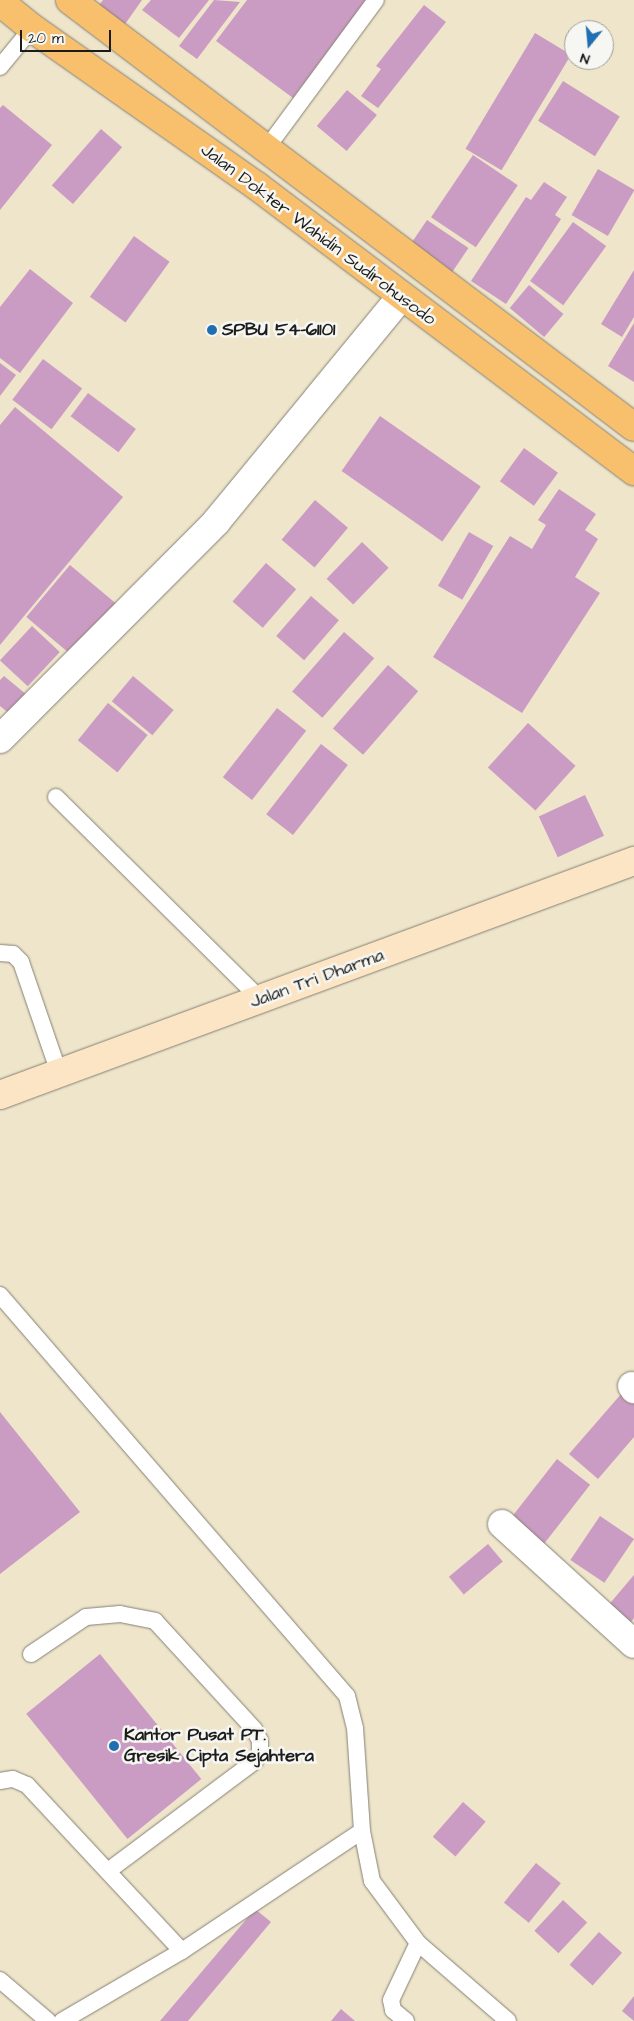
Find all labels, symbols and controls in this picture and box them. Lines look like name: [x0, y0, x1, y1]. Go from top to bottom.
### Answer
scale bar: [22, 20, 114, 52]
north arrow: [564, 20, 614, 70]
text: 20 m: [28, 28, 64, 49]
text: N: [578, 48, 592, 69]
street label: Jalan Dokter Wahidin Sudirohusodo: [196, 139, 440, 331]
place label: SPBU 54-61101: [222, 319, 335, 341]
marker: SPBU 54-61101: [206, 324, 218, 336]
street label: Jalan Tri Dharma: [247, 945, 387, 1013]
place label: Kantor Pusat PT. Gresik Cipta Sejahtera: [124, 1725, 314, 1768]
marker: Kantor Pusat PT. Gresik Cipta Sejahtera: [108, 1740, 120, 1752]

